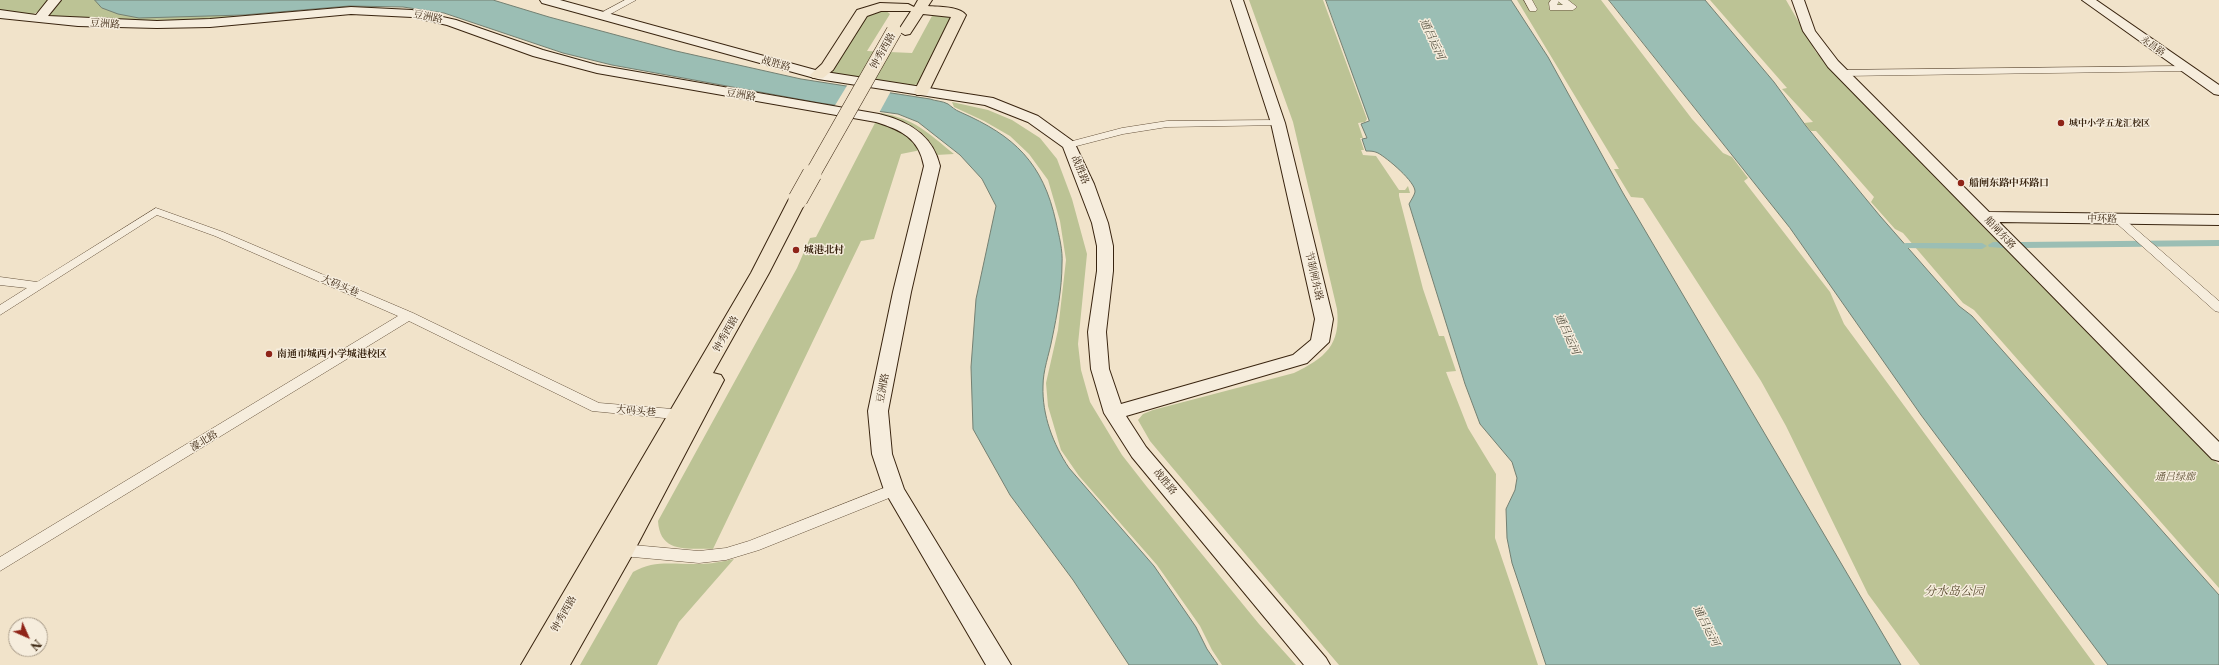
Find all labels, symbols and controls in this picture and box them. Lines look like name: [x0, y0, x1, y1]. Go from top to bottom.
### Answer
street label: 豆洲路: [412, 8, 444, 26]
water label: 通吕运河: [1417, 16, 1447, 62]
street label: 豆洲路: [90, 17, 120, 31]
street label: 钟秀西路: [868, 31, 898, 71]
street label: 永昌路: [2139, 34, 2167, 58]
street label: 战胜路: [760, 54, 792, 74]
street label: 豆洲路: [725, 87, 757, 103]
marker: 城中小学五龙汇校区: [2056, 118, 2066, 128]
place label: 城中小学五龙汇校区: [2069, 118, 2150, 128]
street label: 战胜路: [1069, 154, 1091, 186]
place label: 船闸东路中环路口: [1969, 177, 2049, 189]
marker: 船闸东路中环路口: [1956, 178, 1966, 188]
street label: 中环路: [2087, 213, 2117, 225]
street label: 船闸东路: [1982, 214, 2018, 252]
place label: 城港北村: [804, 244, 844, 256]
marker: 城港北村: [791, 245, 801, 255]
street label: 节制闸东路: [1303, 250, 1325, 302]
street label: 大码头巷: [319, 273, 361, 299]
water label: 通吕运河: [1552, 311, 1582, 357]
street label: 钟秀西路: [711, 314, 741, 354]
place label: 南通市城西小学城港校区: [277, 348, 387, 360]
marker: 南通市城西小学城港校区: [264, 349, 274, 359]
street label: 豆洲路: [874, 372, 892, 404]
street label: 大码头巷: [616, 403, 656, 419]
street label: 濠北路: [188, 428, 220, 454]
street label: 战胜路: [1151, 467, 1179, 497]
park label: 通吕绿廊: [2155, 471, 2195, 483]
park label: 分水岛公园: [1924, 585, 1984, 599]
street label: 钟秀西路: [549, 594, 579, 634]
water label: 通吕运河: [1690, 603, 1722, 649]
north arrow: [8, 617, 48, 657]
text: N: [27, 636, 44, 653]

